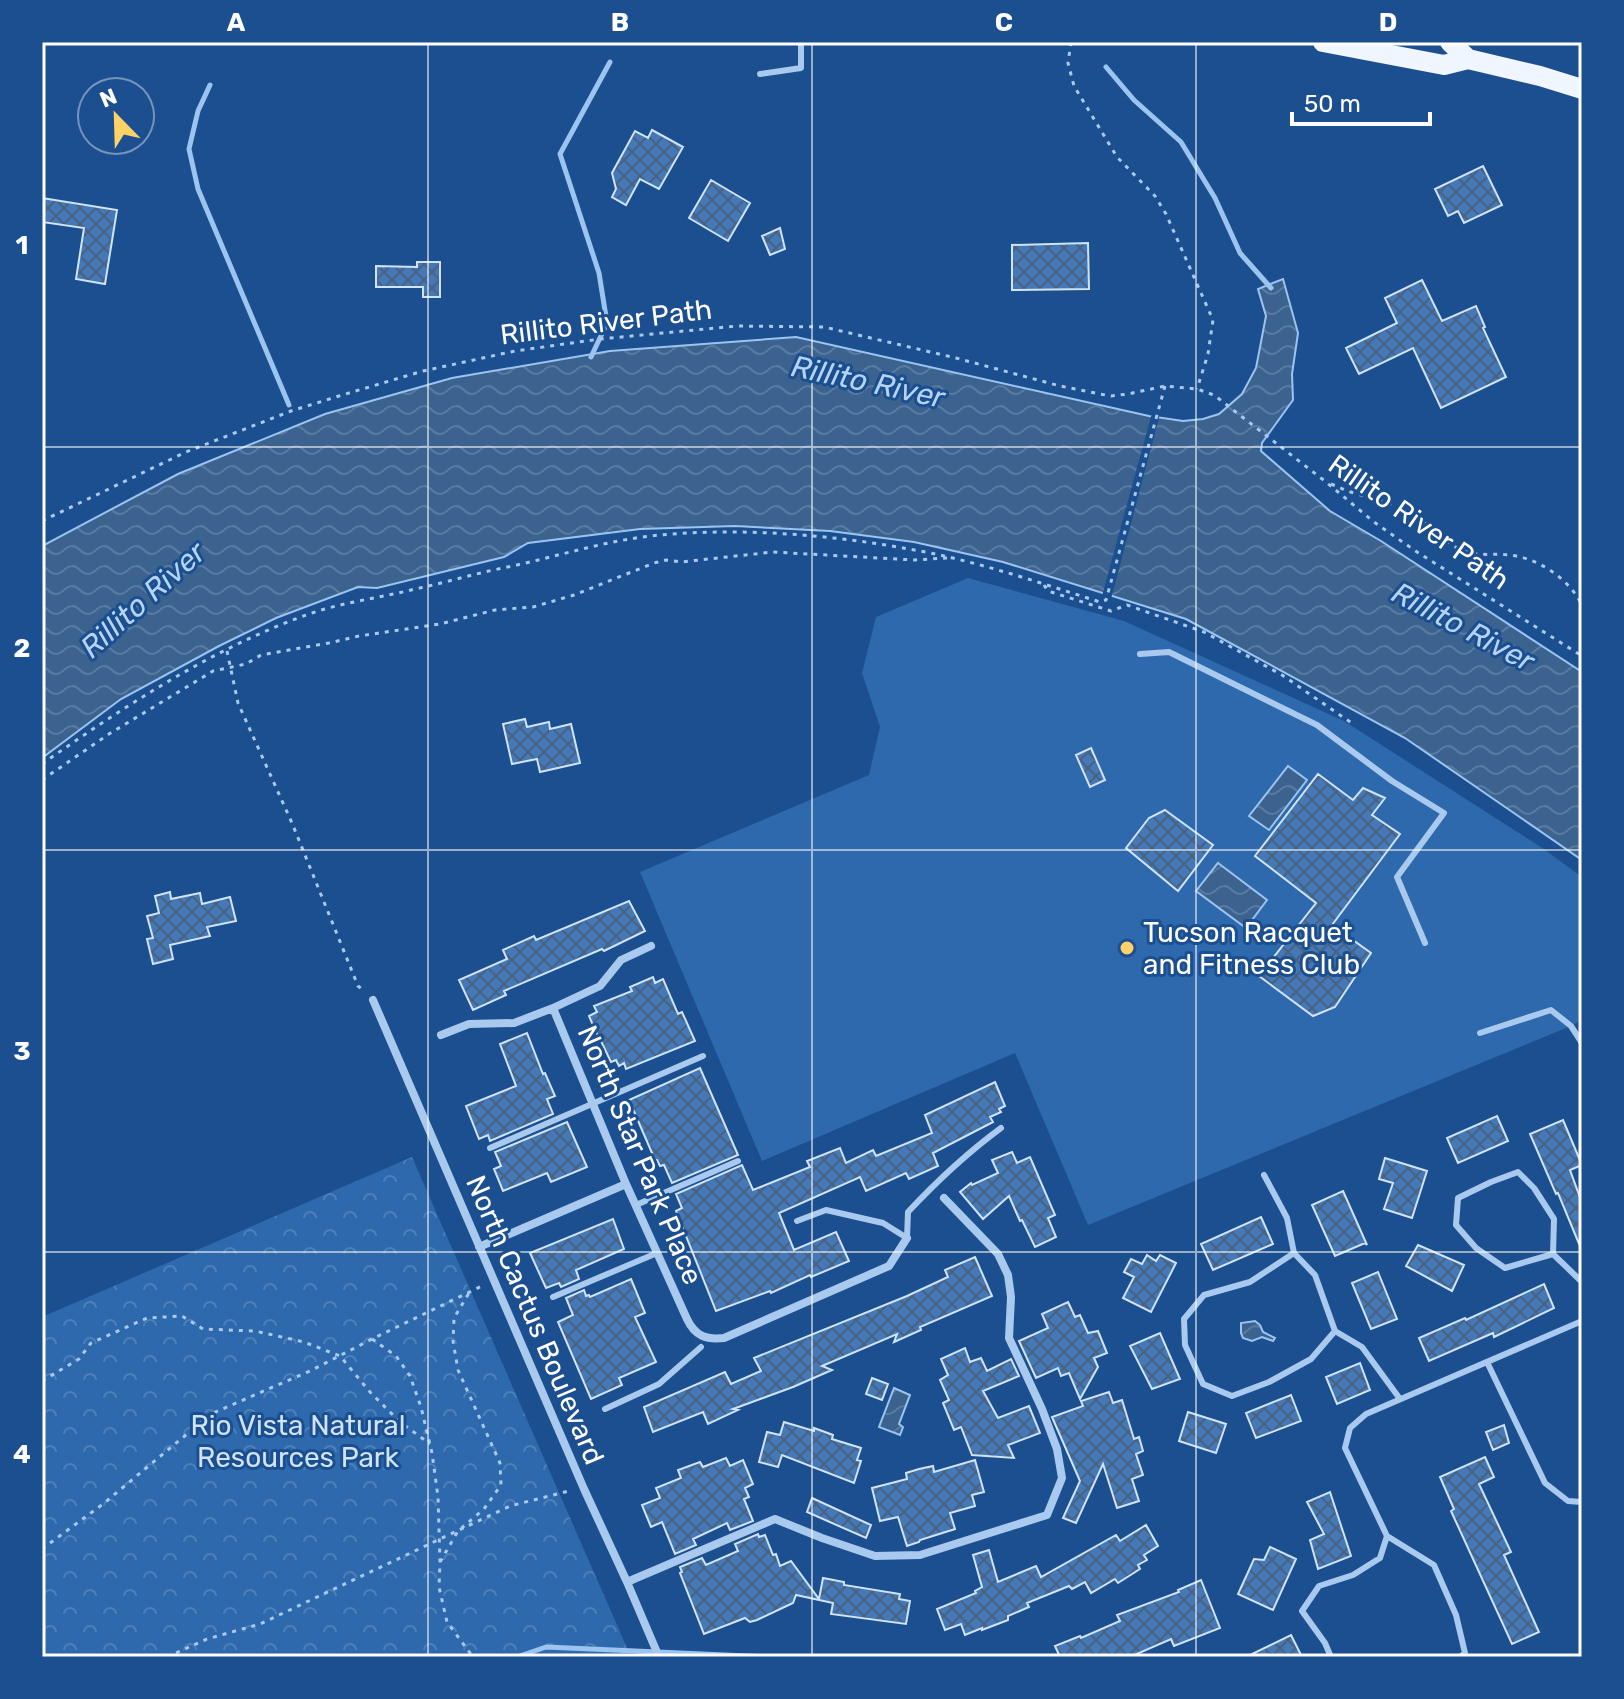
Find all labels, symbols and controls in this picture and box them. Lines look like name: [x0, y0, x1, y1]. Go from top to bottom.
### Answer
text: A: [227, 7, 246, 38]
text: B: [611, 7, 629, 38]
text: C: [995, 7, 1013, 38]
text: D: [1379, 7, 1397, 38]
north arrow: [76, 76, 156, 156]
scale bar: [1292, 76, 1430, 126]
text: N: [96, 83, 121, 114]
text: 50 m: [1304, 90, 1361, 118]
text: 1: [16, 230, 28, 261]
street label: Rillito River Path: [498, 293, 714, 351]
water label: Rillito River: [788, 348, 950, 416]
street label: Rillito River Path: [1322, 447, 1516, 597]
water label: Rillito River: [73, 533, 214, 666]
water label: Rillito River: [1386, 574, 1542, 680]
text: 2: [14, 633, 30, 664]
place label: Tucson Racquet and Fitness Club: [1143, 916, 1360, 981]
marker: Tucson Racquet and Fitness Club: [1118, 939, 1136, 957]
street label: North Star Park Place: [571, 1021, 709, 1289]
text: 3: [13, 1036, 31, 1067]
street label: North Cactus Boulevard: [459, 1171, 611, 1469]
park label: Rio Vista Natural Resources Park: [190, 1409, 406, 1474]
text: 4: [13, 1439, 31, 1470]

